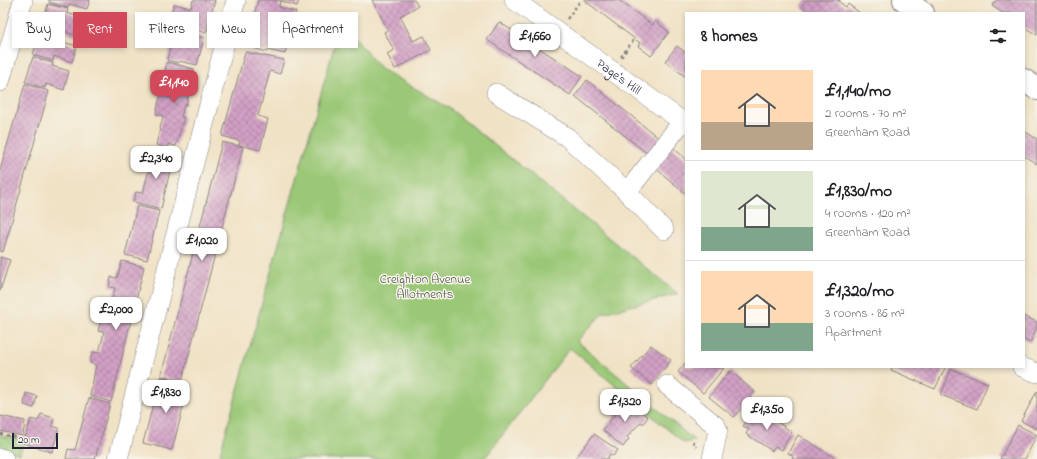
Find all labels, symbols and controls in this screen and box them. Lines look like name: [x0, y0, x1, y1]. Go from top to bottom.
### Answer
chip: Buy: [12, 12, 65, 48]
chip: Rent: [73, 12, 127, 48]
chip: Filters: [135, 12, 199, 48]
chip: New: [207, 12, 260, 48]
chip: Apartment: [268, 12, 358, 48]
pin: £1,660: [502, 24, 568, 58]
text: 8 homes: [701, 24, 758, 49]
icon: filters: [987, 25, 1009, 47]
text: £1,660: [519, 27, 551, 46]
street label: Page's Hill: [592, 55, 645, 100]
pin: £1,140: [141, 70, 207, 104]
text: £1,140: [159, 73, 189, 92]
text: £1,140/mo: [825, 79, 891, 104]
icon: home: [733, 86, 781, 134]
text: 2 rooms · 70 m²: [825, 104, 906, 123]
text: Greenham Road: [825, 123, 910, 142]
pin: £2,340: [123, 146, 189, 180]
text: £2,340: [139, 149, 173, 168]
text: £1,830/mo: [825, 179, 892, 204]
icon: home: [733, 187, 781, 235]
text: 4 rooms · 120 m²: [825, 204, 911, 223]
text: Greenham Road: [825, 223, 910, 242]
pin: £1,020: [169, 228, 235, 262]
text: £1,020: [186, 231, 218, 250]
park label: Creighton Avenue Allotments: [380, 270, 470, 304]
text: £1,320/mo: [825, 279, 894, 304]
icon: home: [733, 287, 781, 335]
pin: £2,000: [83, 297, 149, 331]
text: £2,000: [99, 300, 133, 319]
text: 3 rooms · 86 m²: [825, 304, 905, 323]
text: Apartment: [825, 323, 882, 342]
pin: £1,830: [133, 380, 199, 414]
text: £1,830: [151, 383, 181, 402]
pin: £1,320: [592, 389, 658, 423]
text: £1,320: [609, 392, 641, 411]
pin: £1,350: [734, 397, 800, 431]
text: £1,350: [751, 400, 784, 419]
scale bar: [12, 431, 58, 450]
text: 20 m: [18, 432, 40, 448]

